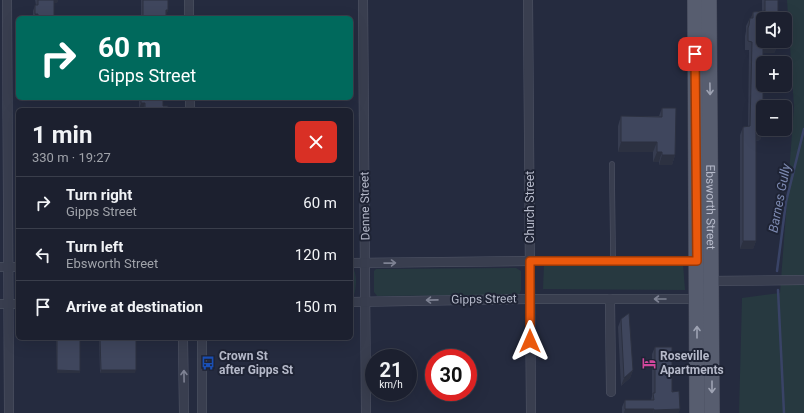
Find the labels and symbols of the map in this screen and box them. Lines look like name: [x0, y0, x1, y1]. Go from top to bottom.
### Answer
pin: [678, 37, 712, 71]
one-way arrow: [706, 82, 714, 95]
water label: Barnes Gully: [765, 161, 794, 234]
street label: Ebsworth Street: [703, 164, 718, 250]
street label: Church Street: [523, 171, 537, 243]
street label: Denne Street: [357, 172, 373, 240]
one-way arrow: [383, 259, 396, 267]
street label: Gipps Street: [451, 291, 517, 307]
one-way arrow: [654, 295, 667, 303]
one-way arrow: [426, 297, 439, 304]
position arrow: [509, 320, 551, 362]
one-way arrow: [693, 326, 701, 339]
place label: Crown St after Gipps St: [219, 349, 293, 377]
speed limit sign: 30: [425, 349, 477, 401]
place label: Roseville Apartments: [660, 349, 724, 377]
bus stop icon: Crown St after Gipps St: [200, 355, 216, 371]
hotel icon: Roseville Apartments: [641, 355, 657, 371]
one-way arrow: [180, 369, 188, 382]
one-way arrow: [708, 380, 716, 393]

